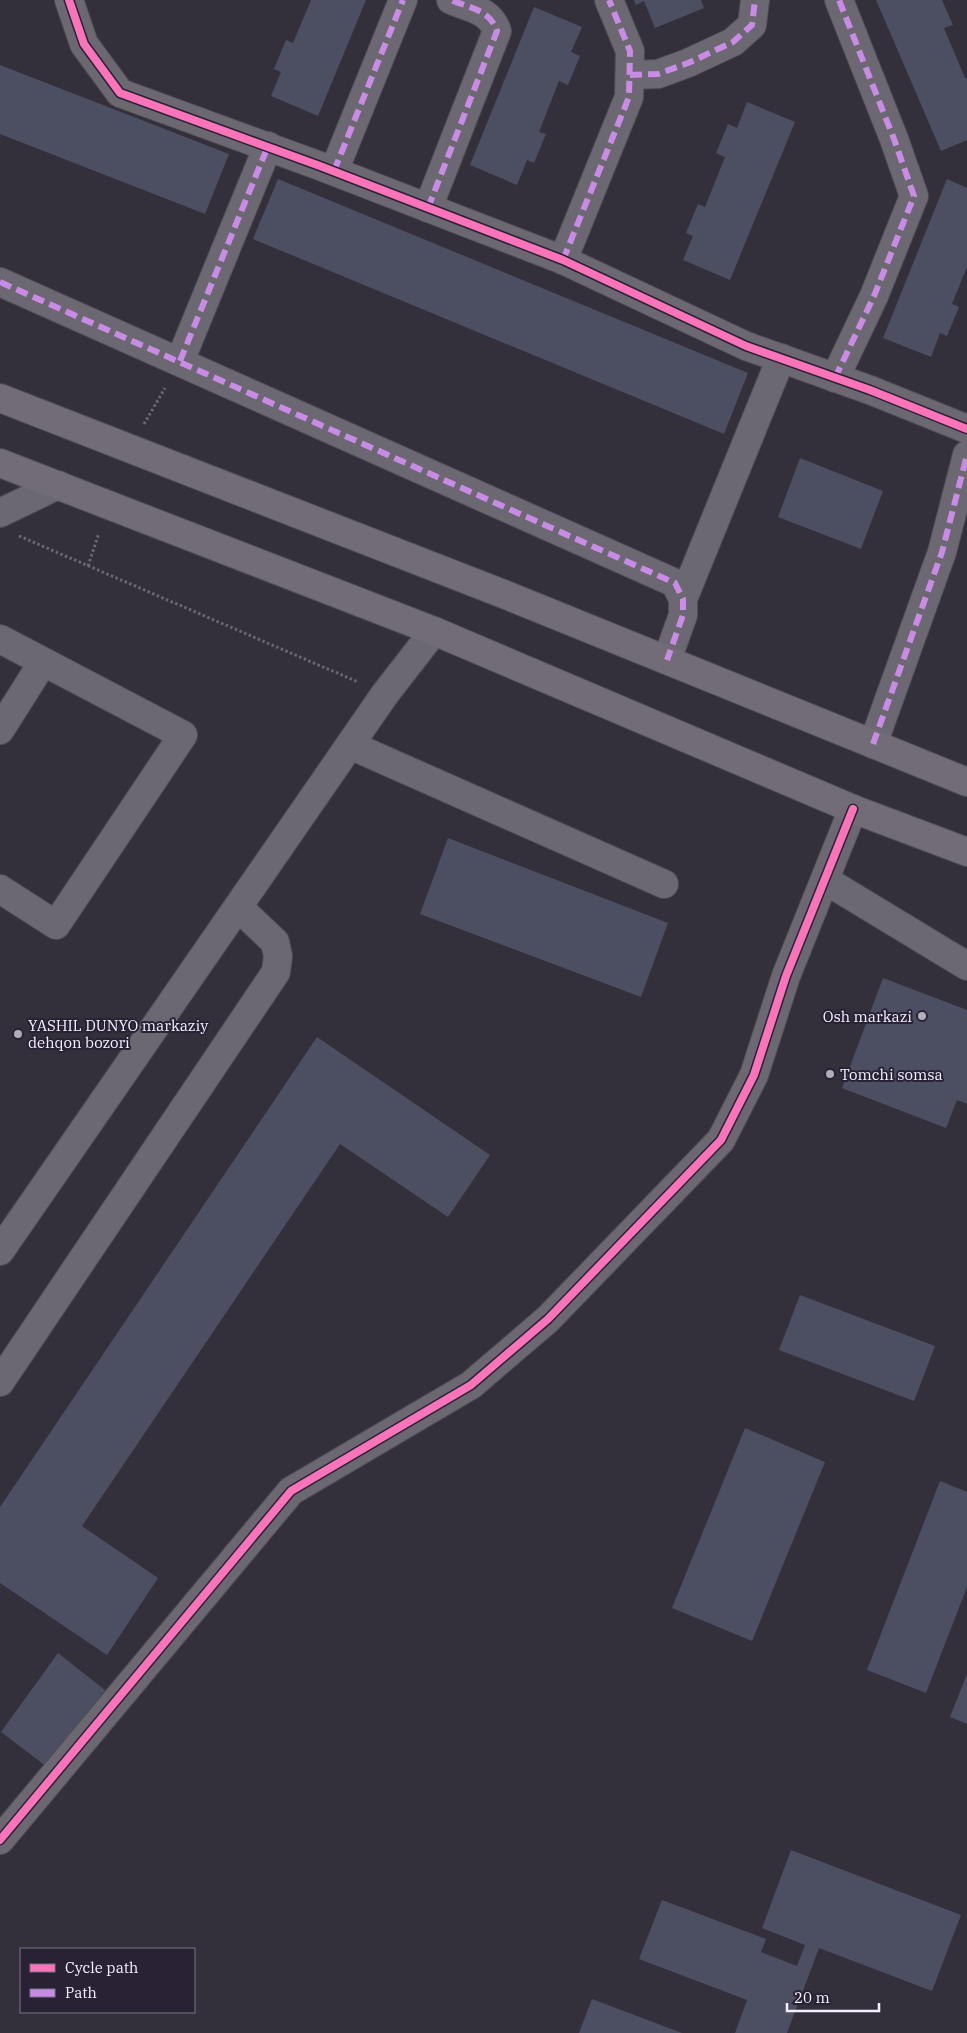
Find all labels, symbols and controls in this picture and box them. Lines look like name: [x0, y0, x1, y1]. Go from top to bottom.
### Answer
place label: Osh markazi: [823, 1007, 912, 1026]
marker: Osh markazi: [916, 1010, 928, 1022]
place label: YASHIL DUNYO markaziy dehqon bozori: [28, 1016, 208, 1052]
marker: YASHIL DUNYO markaziy dehqon bozori: [12, 1028, 24, 1040]
place label: Tomchi somsa: [840, 1065, 943, 1084]
marker: Tomchi somsa: [824, 1068, 836, 1080]
legend: [20, 1948, 195, 2013]
text: Cycle path: [65, 1958, 138, 1977]
scale bar: [787, 1980, 880, 2012]
text: Path: [65, 1983, 97, 2002]
text: 20 m: [794, 1988, 830, 2007]

